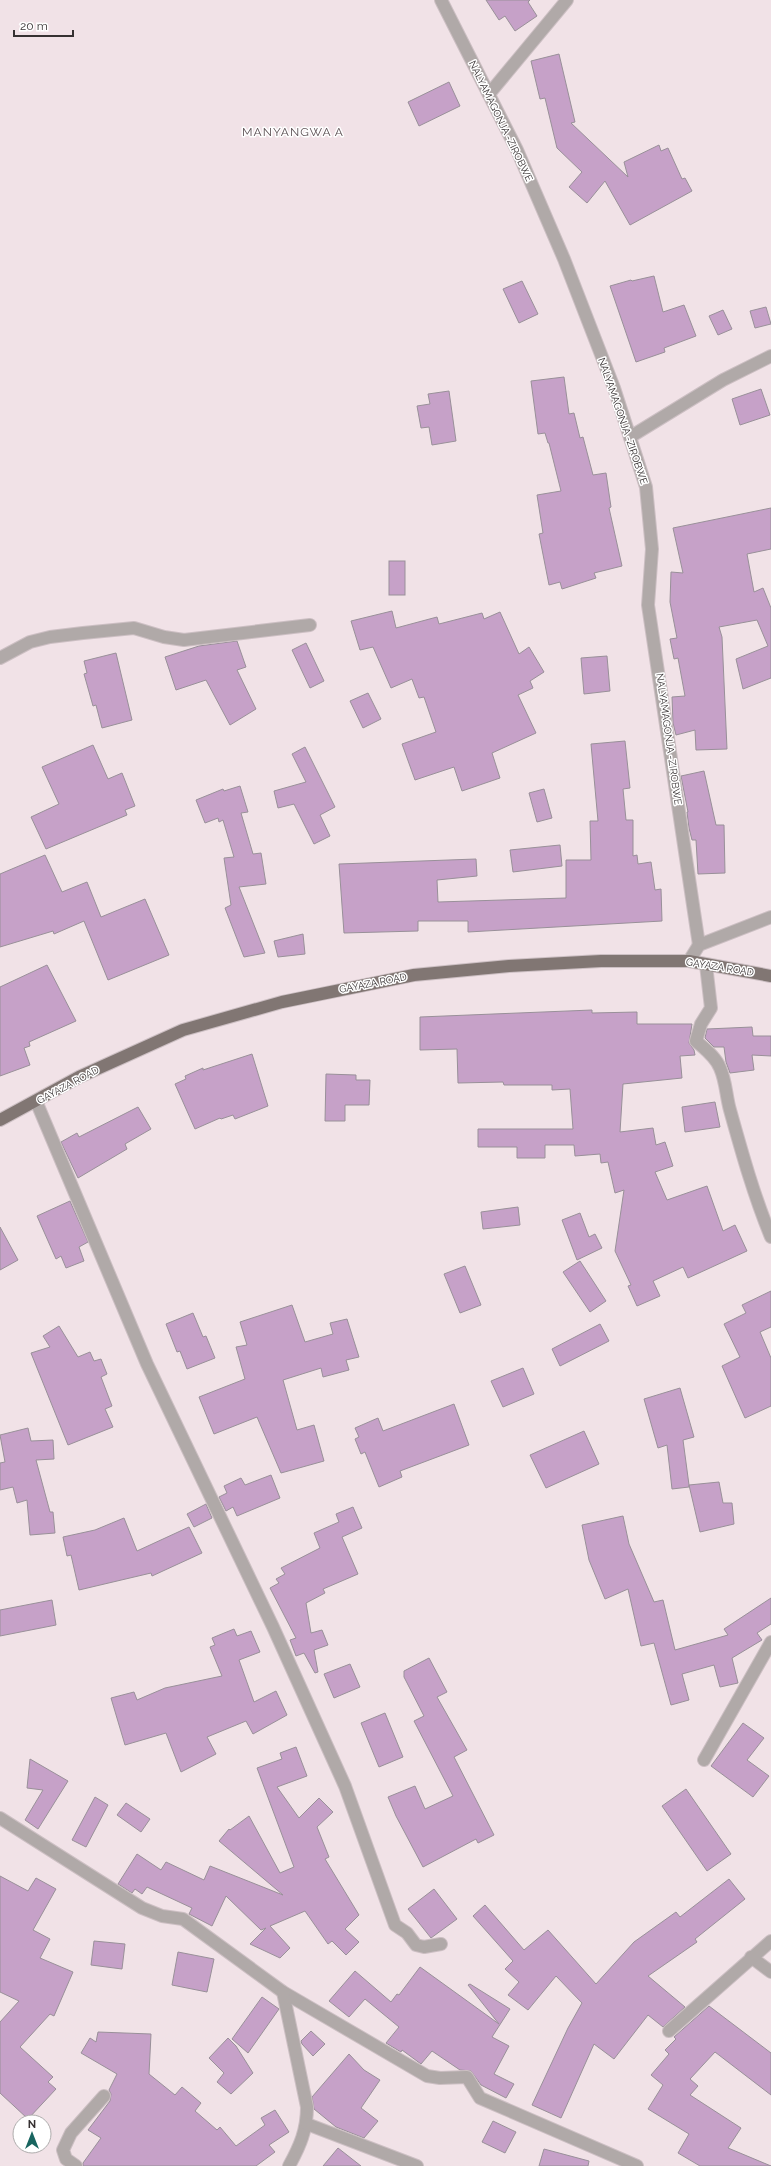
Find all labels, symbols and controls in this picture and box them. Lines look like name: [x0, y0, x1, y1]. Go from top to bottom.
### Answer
scale bar: [14, 12, 73, 38]
text: 20 m: [20, 19, 48, 33]
street label: NALYAMAGONJA -ZIROBWE: [467, 59, 535, 183]
district label: MANYANGWA A: [242, 125, 344, 139]
street label: NALYAMAGONJA -ZIROBWE: [596, 356, 650, 486]
street label: NALYAMAGONJA -ZIROBWE: [654, 672, 684, 806]
street label: GAYAZA ROAD: [685, 956, 755, 978]
street label: GAYAZA ROAD: [338, 971, 408, 995]
street label: GAYAZA ROAD: [35, 1064, 101, 1106]
north arrow: [12, 2114, 52, 2154]
text: N: [28, 2118, 36, 2131]

